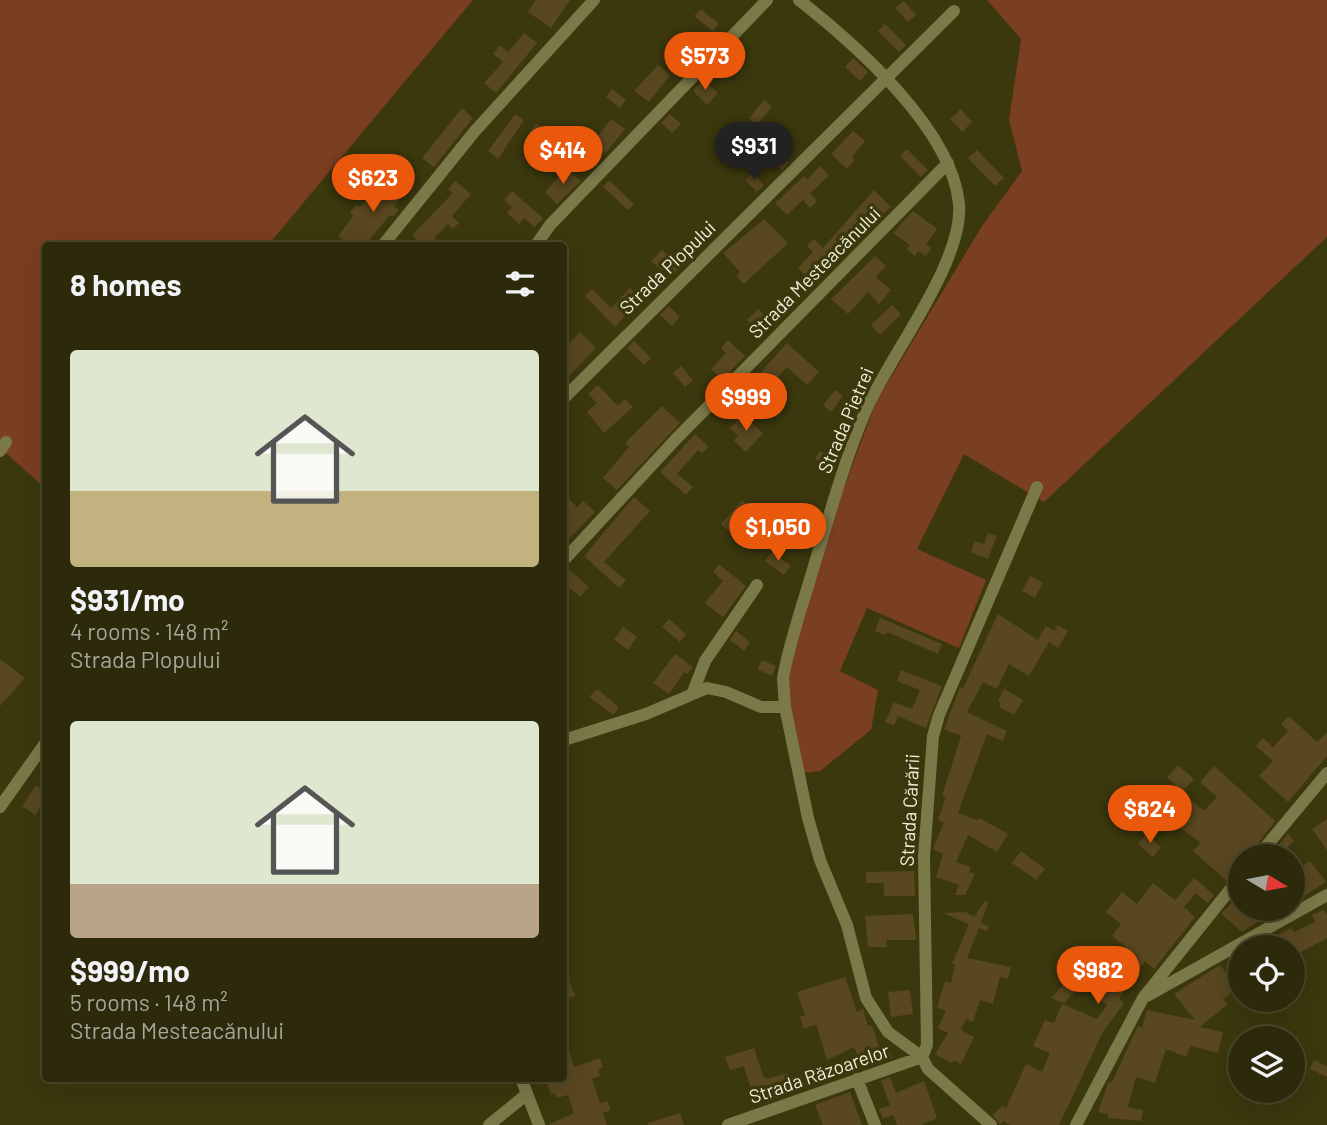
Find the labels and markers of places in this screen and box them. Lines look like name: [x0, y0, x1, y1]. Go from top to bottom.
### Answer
pin: $573: [664, 32, 746, 92]
pin: $931: [713, 122, 795, 182]
pin: $414: [522, 127, 604, 186]
pin: $623: [332, 154, 414, 214]
pin: $999: [705, 374, 787, 433]
pin: $1,050: [721, 504, 835, 563]
pin: $824: [1109, 786, 1191, 845]
pin: $982: [1057, 946, 1139, 1006]

